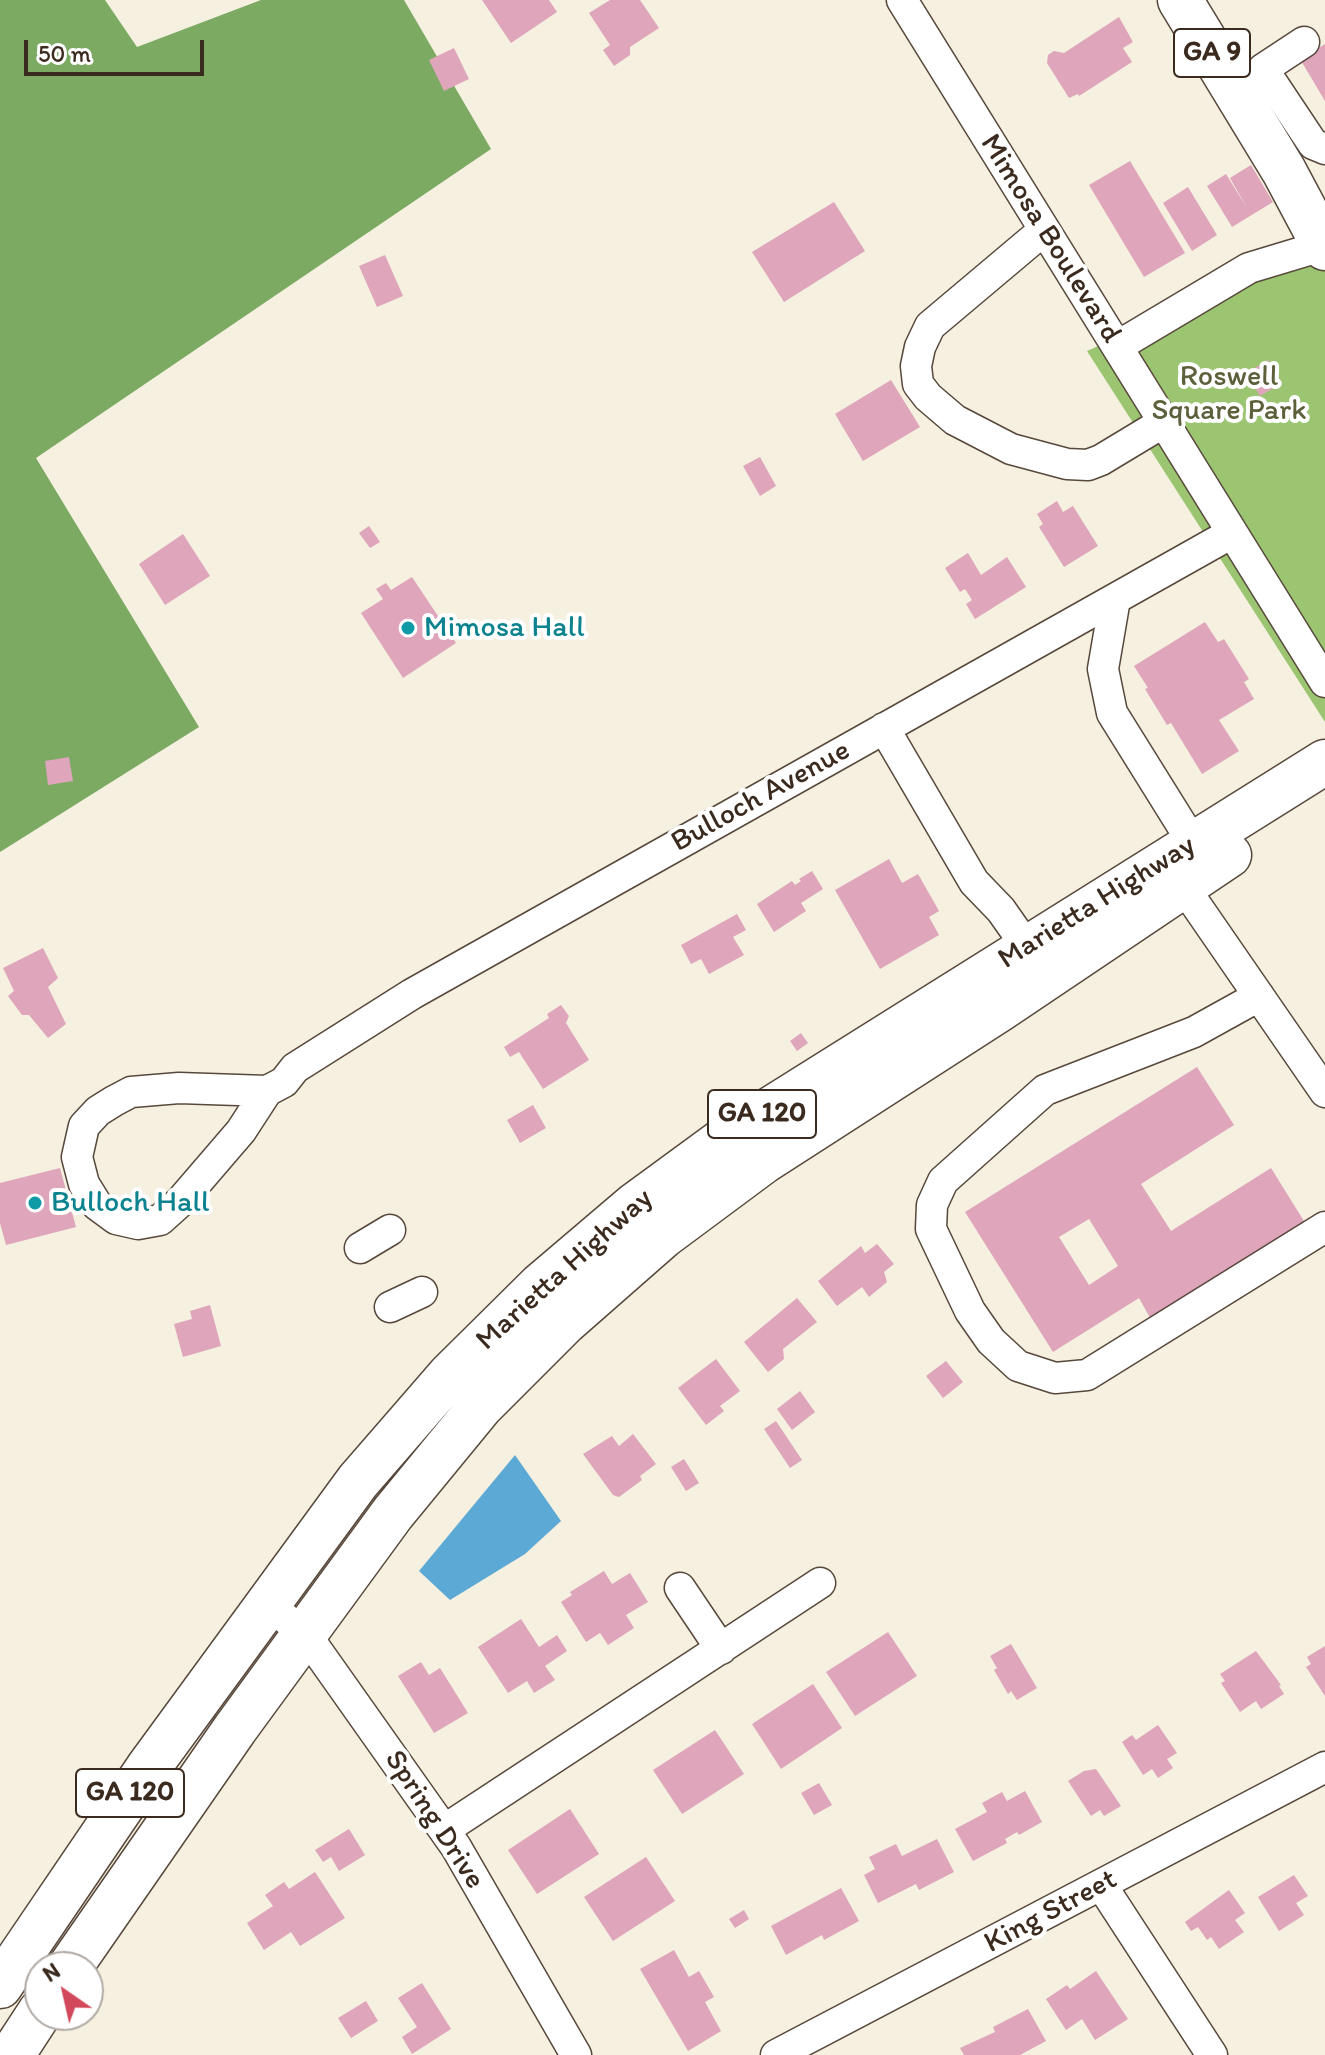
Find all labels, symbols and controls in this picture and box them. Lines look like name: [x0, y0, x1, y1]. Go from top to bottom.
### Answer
scale bar: [28, 24, 208, 74]
road number: GA 9: [1174, 29, 1250, 77]
text: 50 m: [38, 39, 91, 68]
street label: Mimosa Boulevard: [971, 128, 1129, 350]
park label: Roswell Square Park: [1151, 359, 1307, 430]
place label: Mimosa Hall: [424, 610, 585, 646]
marker: Mimosa Hall: [399, 619, 417, 637]
street label: Bulloch Avenue: [665, 733, 857, 861]
street label: Marietta Highway: [992, 828, 1202, 978]
road number: GA 120: [708, 1090, 816, 1138]
street label: Marietta Highway: [469, 1181, 661, 1359]
place label: Bulloch Hall: [51, 1185, 210, 1221]
marker: Bulloch Hall: [26, 1194, 44, 1212]
street label: Spring Drive: [376, 1744, 492, 1896]
road number: GA 120: [76, 1769, 184, 1817]
street label: King Street: [979, 1862, 1123, 1962]
north arrow: [24, 1951, 104, 2031]
text: N: [38, 1957, 65, 1988]

